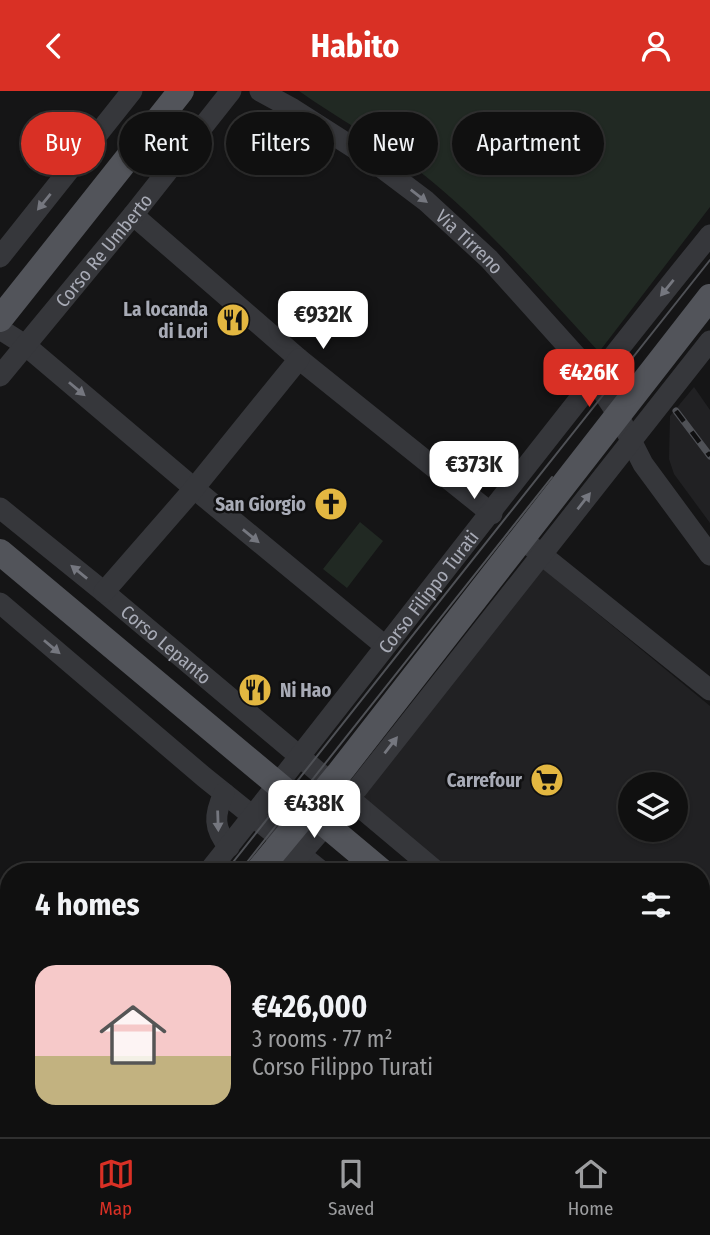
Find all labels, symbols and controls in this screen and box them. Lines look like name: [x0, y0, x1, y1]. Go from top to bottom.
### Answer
icon: back: [35, 27, 73, 65]
text: Habito: [311, 27, 399, 65]
icon: person: [637, 27, 675, 65]
chip: Buy: [21, 112, 105, 175]
chip: Rent: [119, 112, 212, 175]
chip: Filters: [226, 112, 334, 175]
chip: New: [348, 112, 438, 175]
chip: Apartment: [452, 112, 604, 175]
street label: Corso Re Umberto: [50, 189, 157, 312]
one-way arrow: [409, 189, 427, 204]
one-way arrow: [36, 192, 51, 210]
street label: Via Tirreno: [431, 204, 508, 279]
one-way arrow: [660, 280, 675, 297]
pin: €932K: [274, 292, 372, 351]
place label: La locanda di Lori: [123, 298, 208, 343]
text: €932K: [294, 300, 352, 328]
restaurant icon: La locanda di Lori: [214, 301, 252, 339]
pin: €426K: [540, 349, 638, 409]
text: €426K: [559, 358, 619, 386]
one-way arrow: [69, 381, 86, 396]
pin: €373K: [425, 441, 523, 501]
text: €373K: [445, 450, 503, 478]
church icon: San Giorgio: [312, 485, 350, 523]
one-way arrow: [577, 492, 591, 510]
place label: San Giorgio: [215, 493, 306, 516]
street label: Corso Filippo Turati: [373, 526, 483, 658]
one-way arrow: [242, 528, 260, 543]
one-way arrow: [71, 565, 88, 580]
street label: Corso Lepanto: [116, 600, 216, 689]
one-way arrow: [43, 639, 61, 655]
restaurant icon: Ni Hao: [236, 671, 274, 709]
place label: Ni Hao: [280, 679, 331, 702]
one-way arrow: [384, 737, 399, 755]
supermarket icon: Carrefour: [528, 761, 566, 799]
place label: Carrefour: [447, 769, 523, 792]
map controls: [618, 772, 688, 842]
button: layers: [618, 772, 688, 842]
pin: €438K: [265, 781, 363, 840]
text: €438K: [284, 789, 344, 817]
one-way arrow: [213, 810, 224, 832]
icon: filters: [637, 886, 675, 924]
text: 4 homes: [35, 887, 140, 923]
text: €426,000: [252, 989, 367, 1025]
icon: home: [91, 993, 175, 1077]
text: 3 rooms · 77 m²: [252, 1025, 393, 1053]
text: Corso Filippo Turati: [252, 1053, 433, 1081]
tab: Map: [97, 1155, 135, 1220]
tab: Saved: [328, 1155, 374, 1220]
tab: Home: [568, 1155, 613, 1220]

